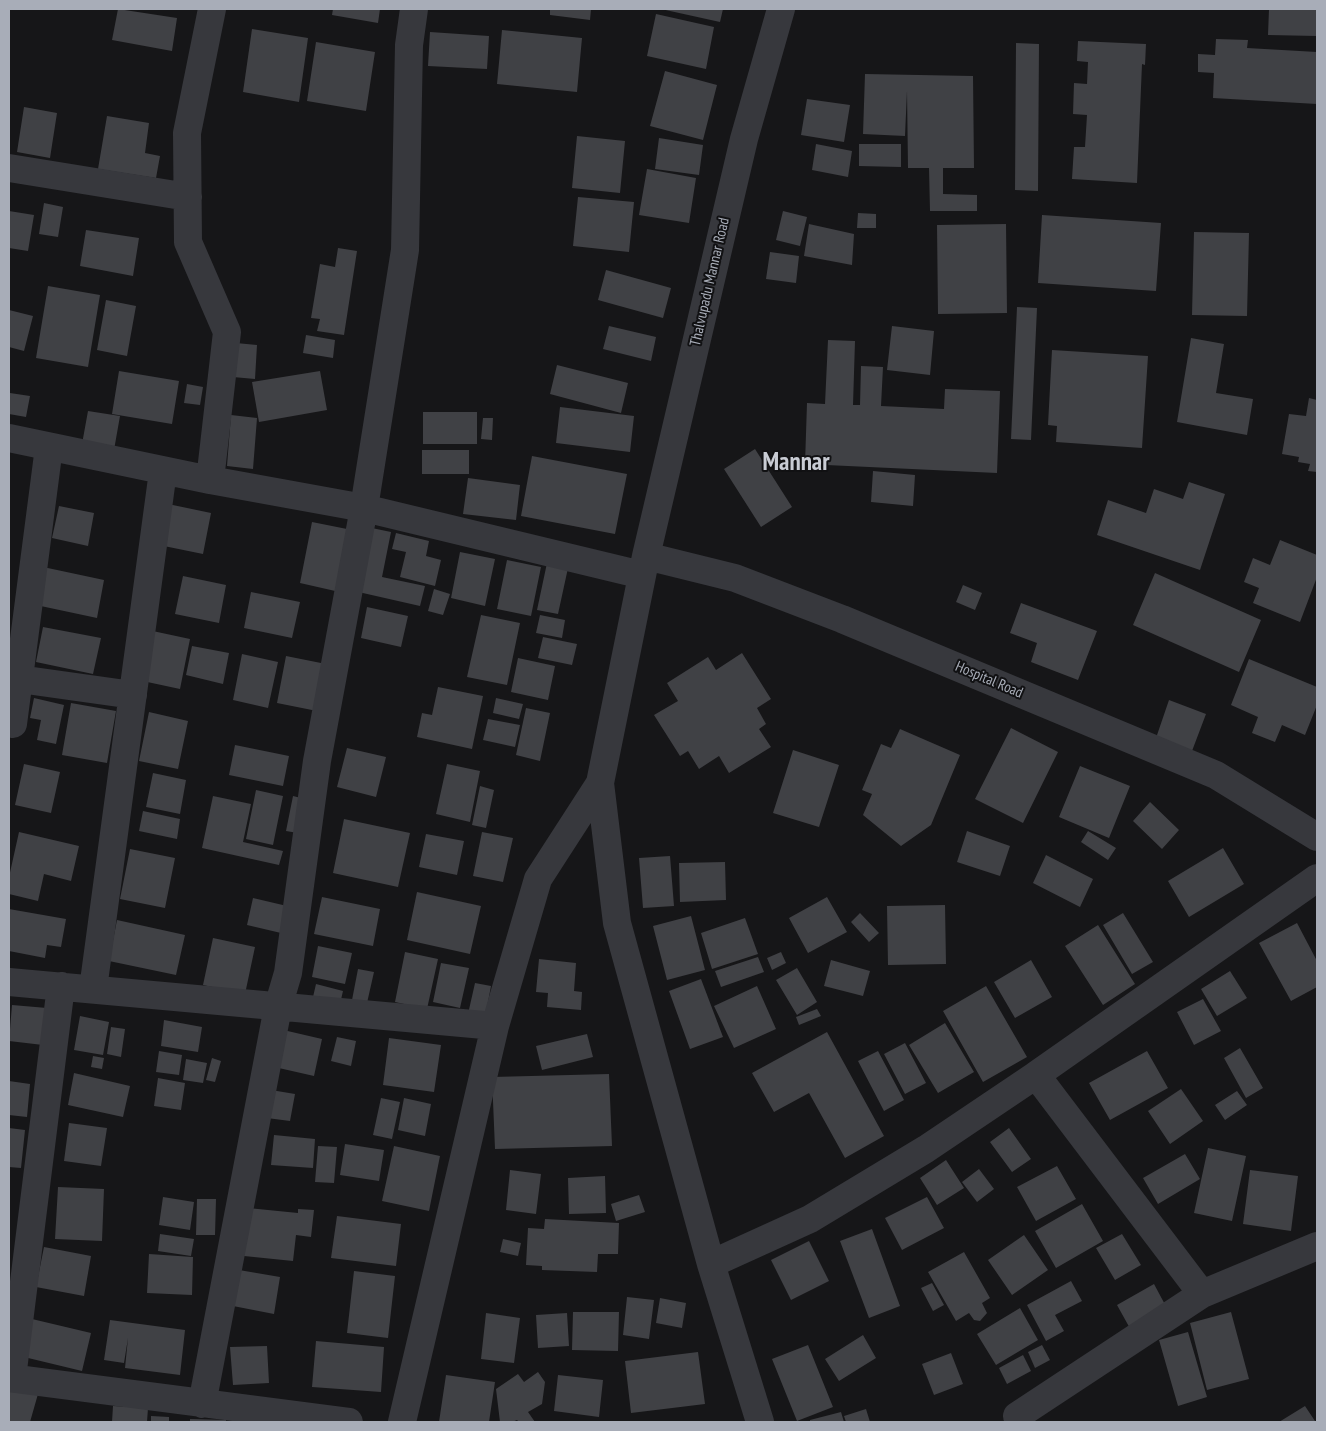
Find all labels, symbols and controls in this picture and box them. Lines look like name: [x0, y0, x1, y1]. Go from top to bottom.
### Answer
street label: Thalvupadu Mannar Road: [686, 216, 734, 348]
district label: Mannar: [762, 448, 830, 478]
street label: Hospital Road: [952, 658, 1026, 702]

